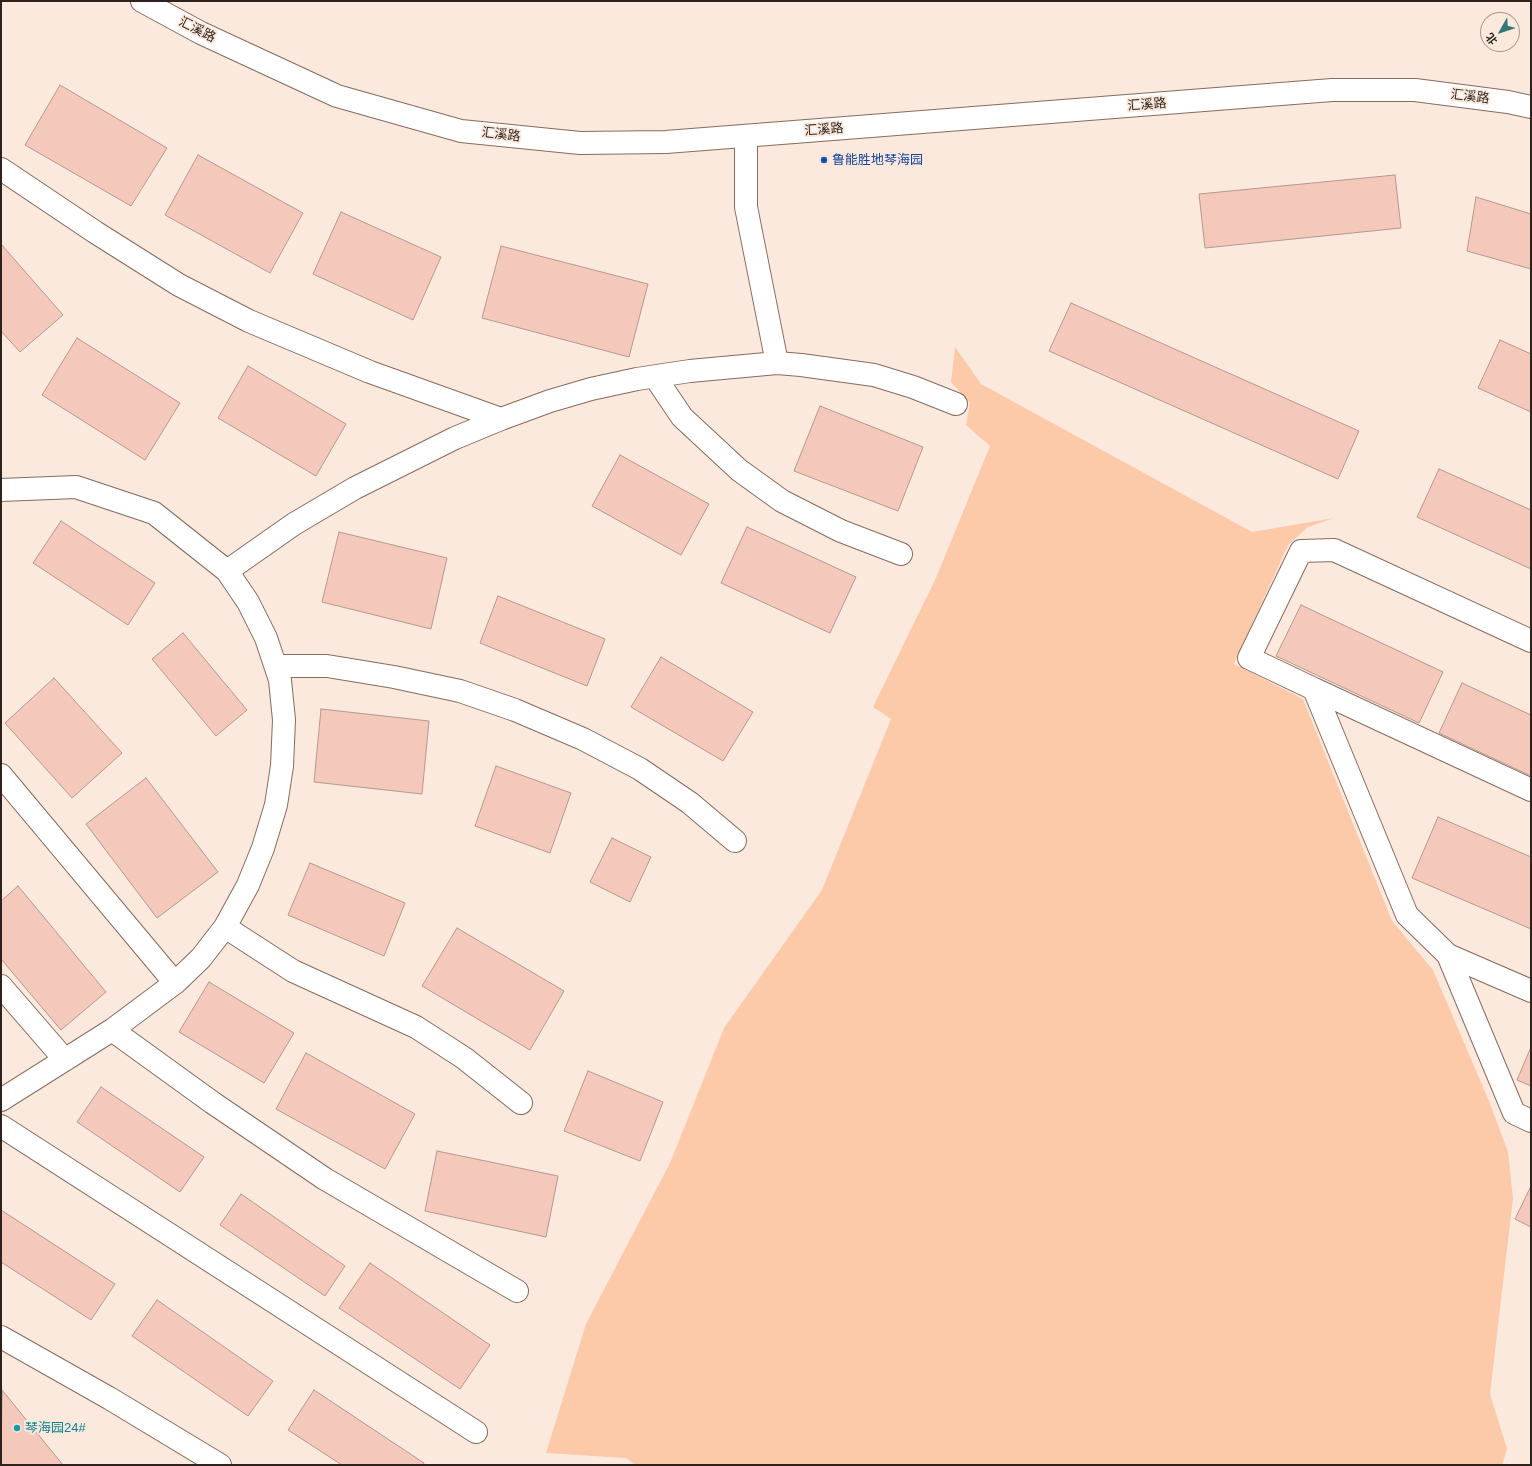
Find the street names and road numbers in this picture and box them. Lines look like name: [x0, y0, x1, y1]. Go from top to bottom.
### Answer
street label: 汇溪路: [176, 14, 218, 46]
street label: 汇溪路: [1450, 87, 1490, 107]
street label: 汇溪路: [1127, 96, 1167, 114]
street label: 汇溪路: [804, 121, 844, 139]
street label: 汇溪路: [481, 125, 521, 145]

